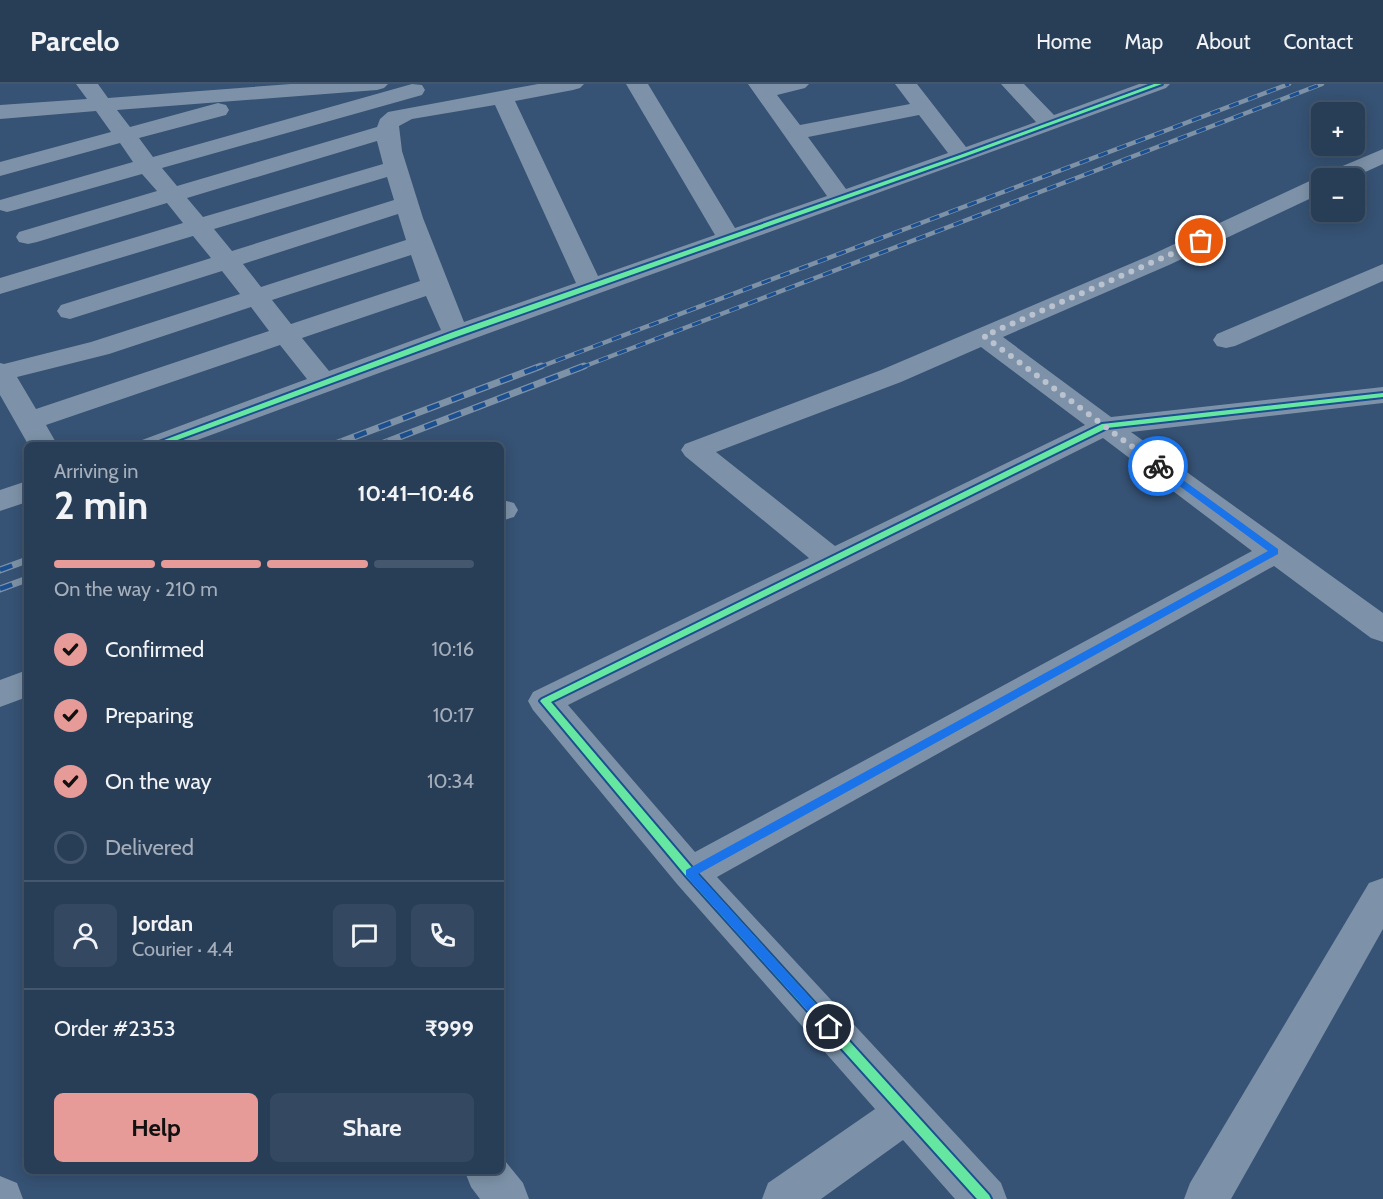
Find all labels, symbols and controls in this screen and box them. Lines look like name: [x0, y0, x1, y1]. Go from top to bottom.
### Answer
text: Parcelo: [30, 24, 120, 58]
text: Home: [1036, 29, 1092, 54]
text: Map: [1125, 29, 1163, 54]
text: About: [1196, 29, 1250, 54]
text: Contact: [1283, 29, 1353, 54]
map controls: [1311, 102, 1365, 222]
button: +: [1311, 102, 1365, 156]
button: −: [1311, 168, 1365, 222]
pin: [1175, 215, 1226, 266]
icon: bag: [1184, 224, 1217, 257]
courier: [1128, 436, 1188, 496]
icon: bike: [1142, 450, 1175, 483]
text: Arriving in: [54, 459, 138, 483]
text: 10:41–10:46: [357, 480, 474, 507]
text: 2 min: [54, 481, 148, 529]
text: On the way · 210 m: [54, 577, 218, 601]
icon: check: [54, 633, 87, 666]
text: Confirmed: [105, 636, 204, 663]
text: 10:16: [431, 637, 474, 661]
icon: check: [54, 699, 87, 732]
text: Preparing: [105, 702, 193, 729]
text: 10:17: [433, 703, 474, 727]
icon: check: [54, 765, 87, 798]
text: On the way: [105, 768, 212, 795]
text: 10:34: [427, 769, 474, 793]
text: Delivered: [105, 834, 194, 861]
button: person: [54, 904, 117, 967]
button: chat: [333, 904, 396, 967]
button: phone: [411, 904, 474, 967]
text: Jordan: [132, 910, 193, 937]
text: Courier · 4.4: [132, 937, 233, 961]
pin: [803, 1001, 854, 1052]
icon: home: [812, 1010, 845, 1043]
text: Order #2353: [54, 1015, 176, 1042]
text: ₹999: [425, 1015, 474, 1042]
button: Help: [54, 1093, 258, 1162]
button: Share: [270, 1093, 474, 1162]

